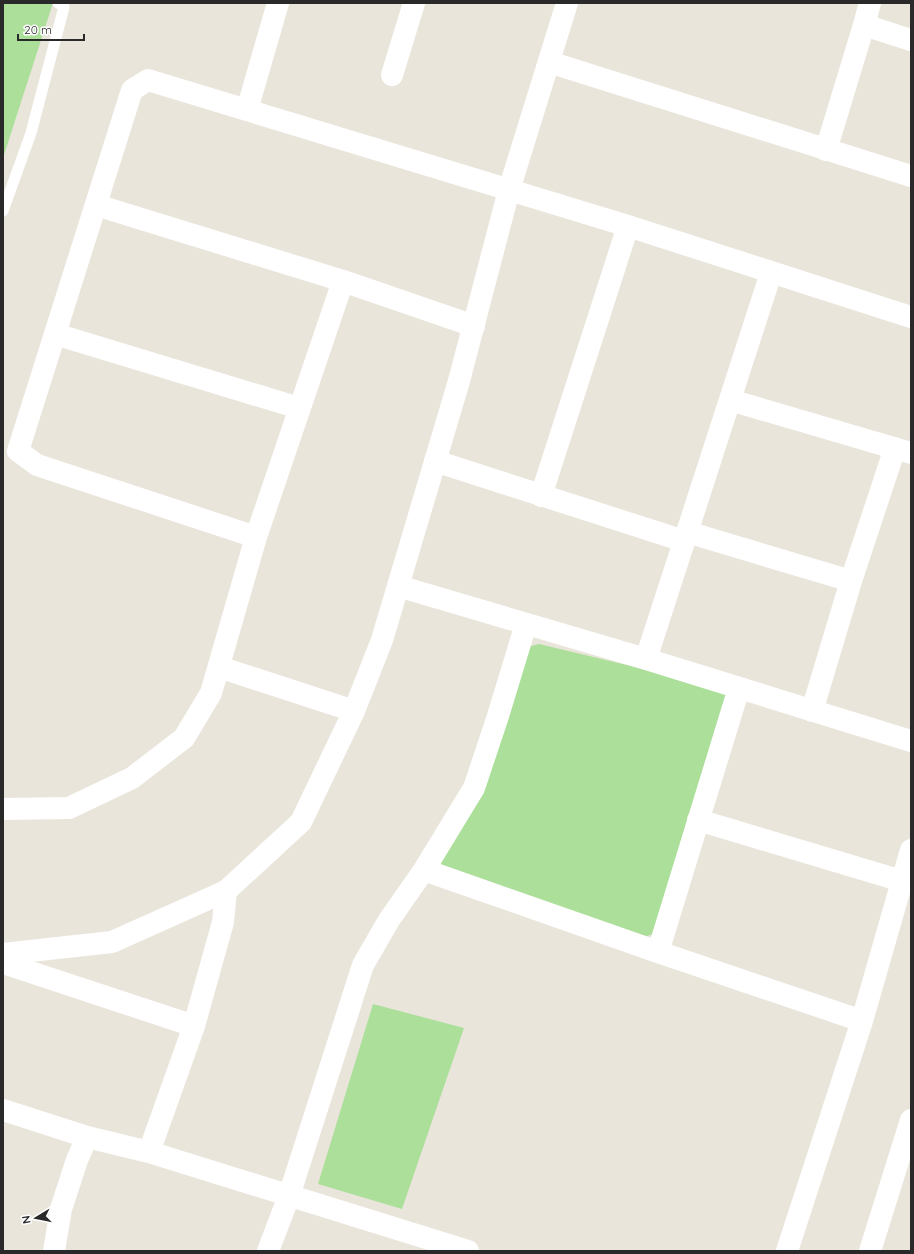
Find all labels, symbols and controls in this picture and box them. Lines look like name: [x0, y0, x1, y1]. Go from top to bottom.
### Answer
scale bar: [18, 16, 84, 42]
text: 20 m: [24, 22, 52, 37]
north arrow: [16, 1198, 56, 1238]
text: N: [19, 1215, 34, 1225]

